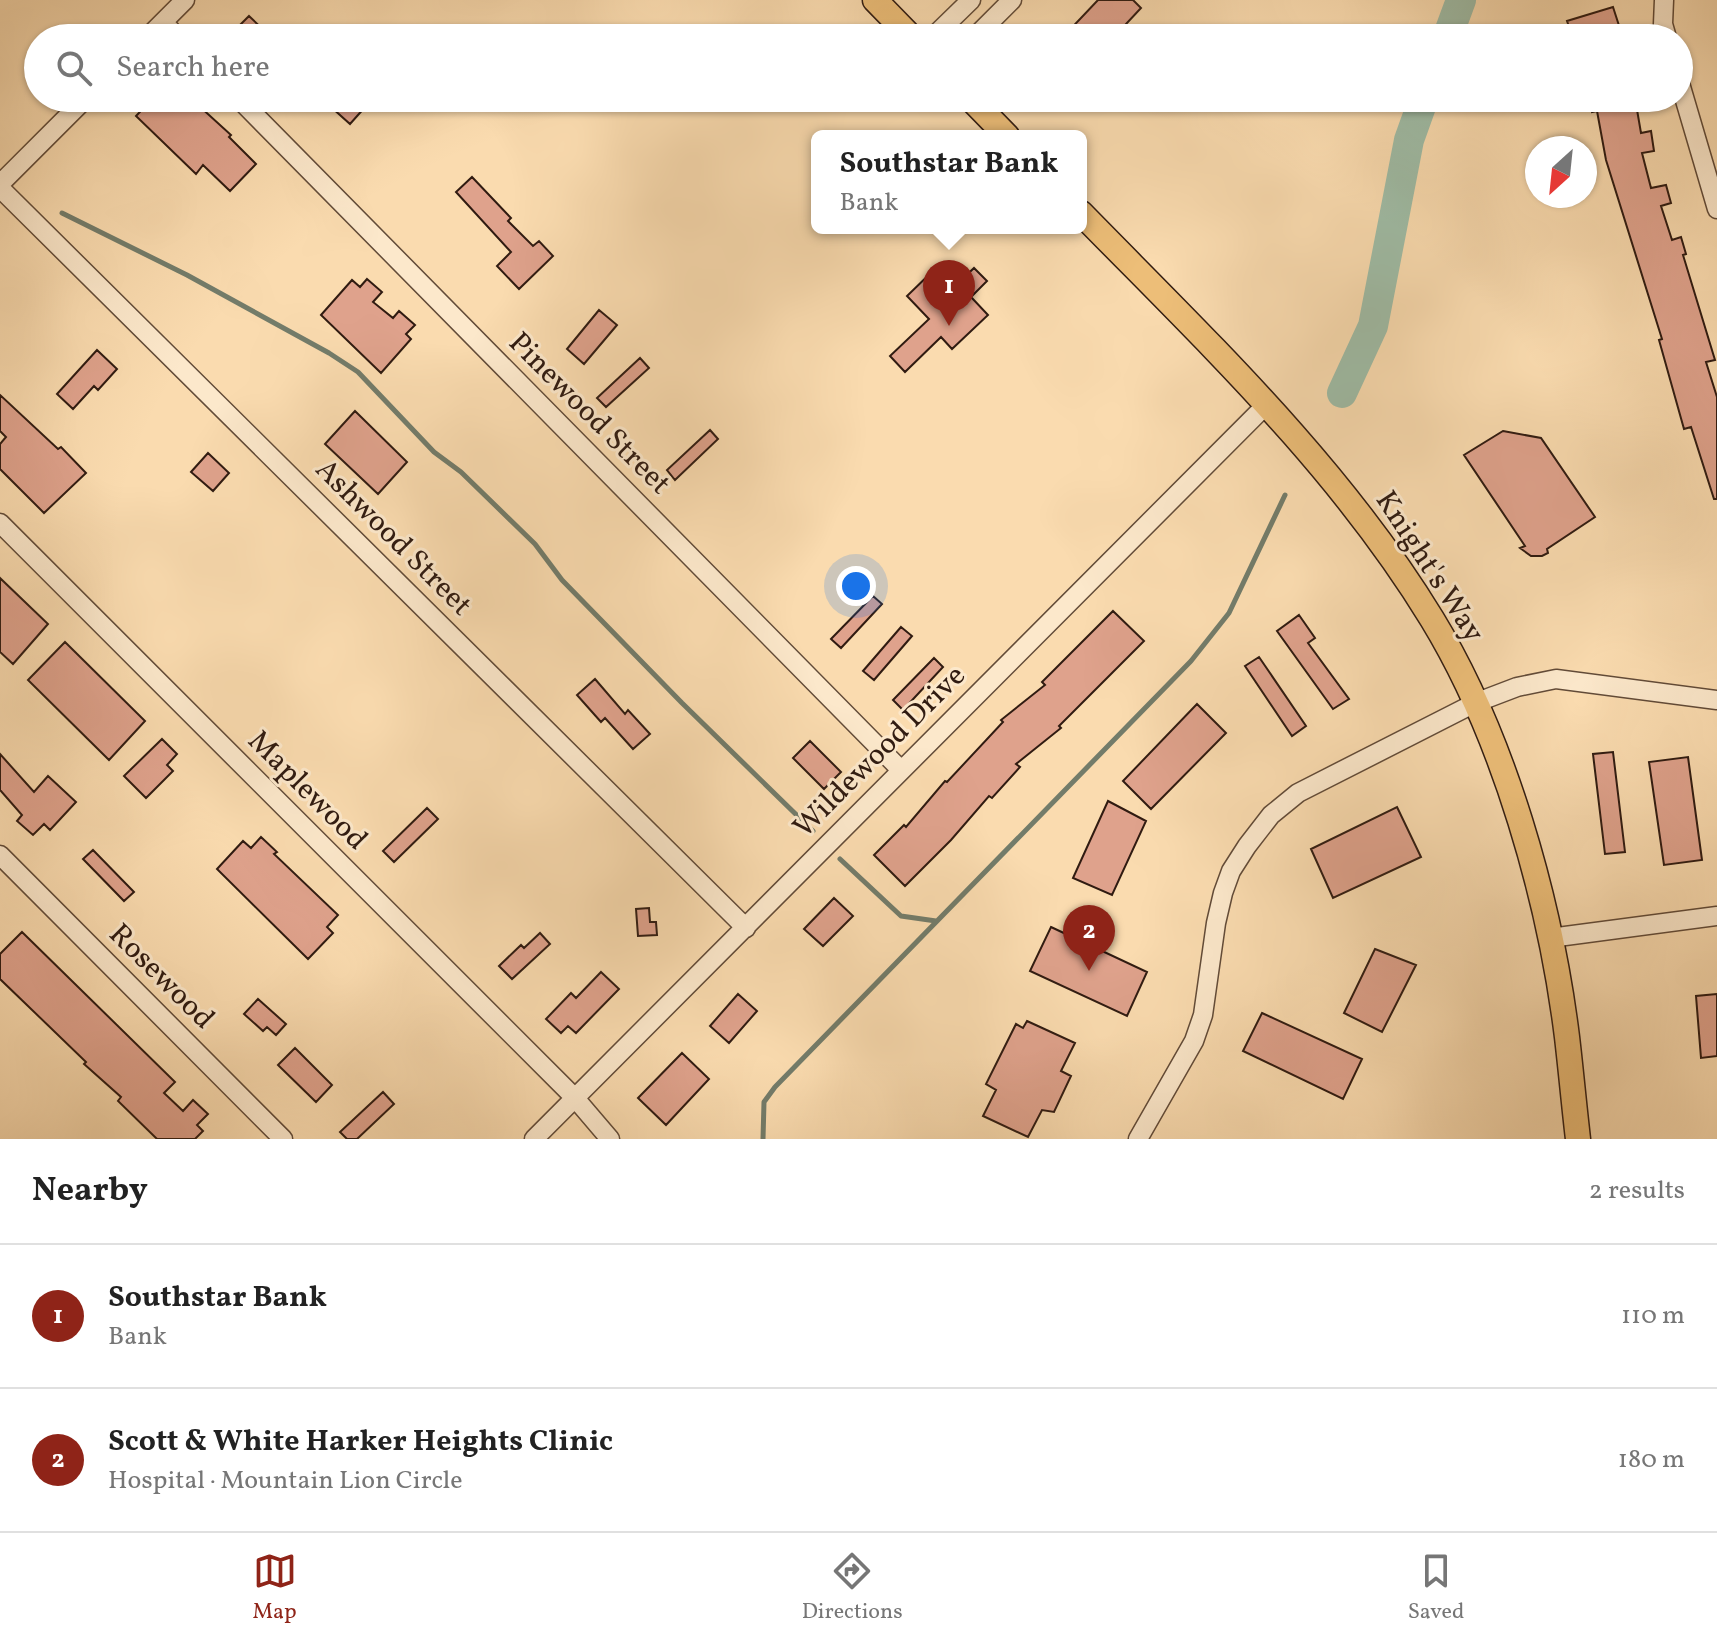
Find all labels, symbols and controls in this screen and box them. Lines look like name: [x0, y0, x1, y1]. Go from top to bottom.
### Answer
search box: [24, 24, 1693, 112]
icon: search: [52, 46, 96, 90]
text: Search here: [116, 47, 270, 89]
popup: [811, 130, 1087, 234]
north arrow: [1525, 136, 1597, 208]
text: Southstar Bank: [840, 143, 1058, 185]
text: Bank: [840, 185, 898, 221]
pin: 1: [923, 260, 975, 326]
street label: Pinewood Street: [498, 323, 680, 505]
street label: Ashwood Street: [305, 450, 481, 626]
street label: Knight's Way: [1364, 483, 1494, 651]
your location: [836, 566, 876, 606]
street label: Wildewood Drive: [784, 656, 976, 848]
street label: Maplewood: [238, 722, 376, 860]
pin: 2: [1063, 905, 1115, 971]
street label: Rosewood: [99, 915, 223, 1039]
text: Nearby: [32, 1168, 148, 1215]
text: 2 results: [1589, 1173, 1685, 1209]
text: Southstar Bank: [108, 1277, 327, 1319]
text: 1: [53, 1298, 63, 1334]
text: 110 m: [1621, 1298, 1685, 1334]
text: Bank: [108, 1319, 167, 1355]
text: Scott & White Harker Heights Clinic: [108, 1421, 613, 1463]
text: 2: [51, 1442, 65, 1478]
text: 180 m: [1618, 1442, 1685, 1478]
text: Hospital · Mountain Lion Circle: [108, 1463, 463, 1499]
tab: Map: [253, 1549, 297, 1628]
tab: Directions: [802, 1549, 903, 1628]
tab: Saved: [1408, 1549, 1464, 1628]

